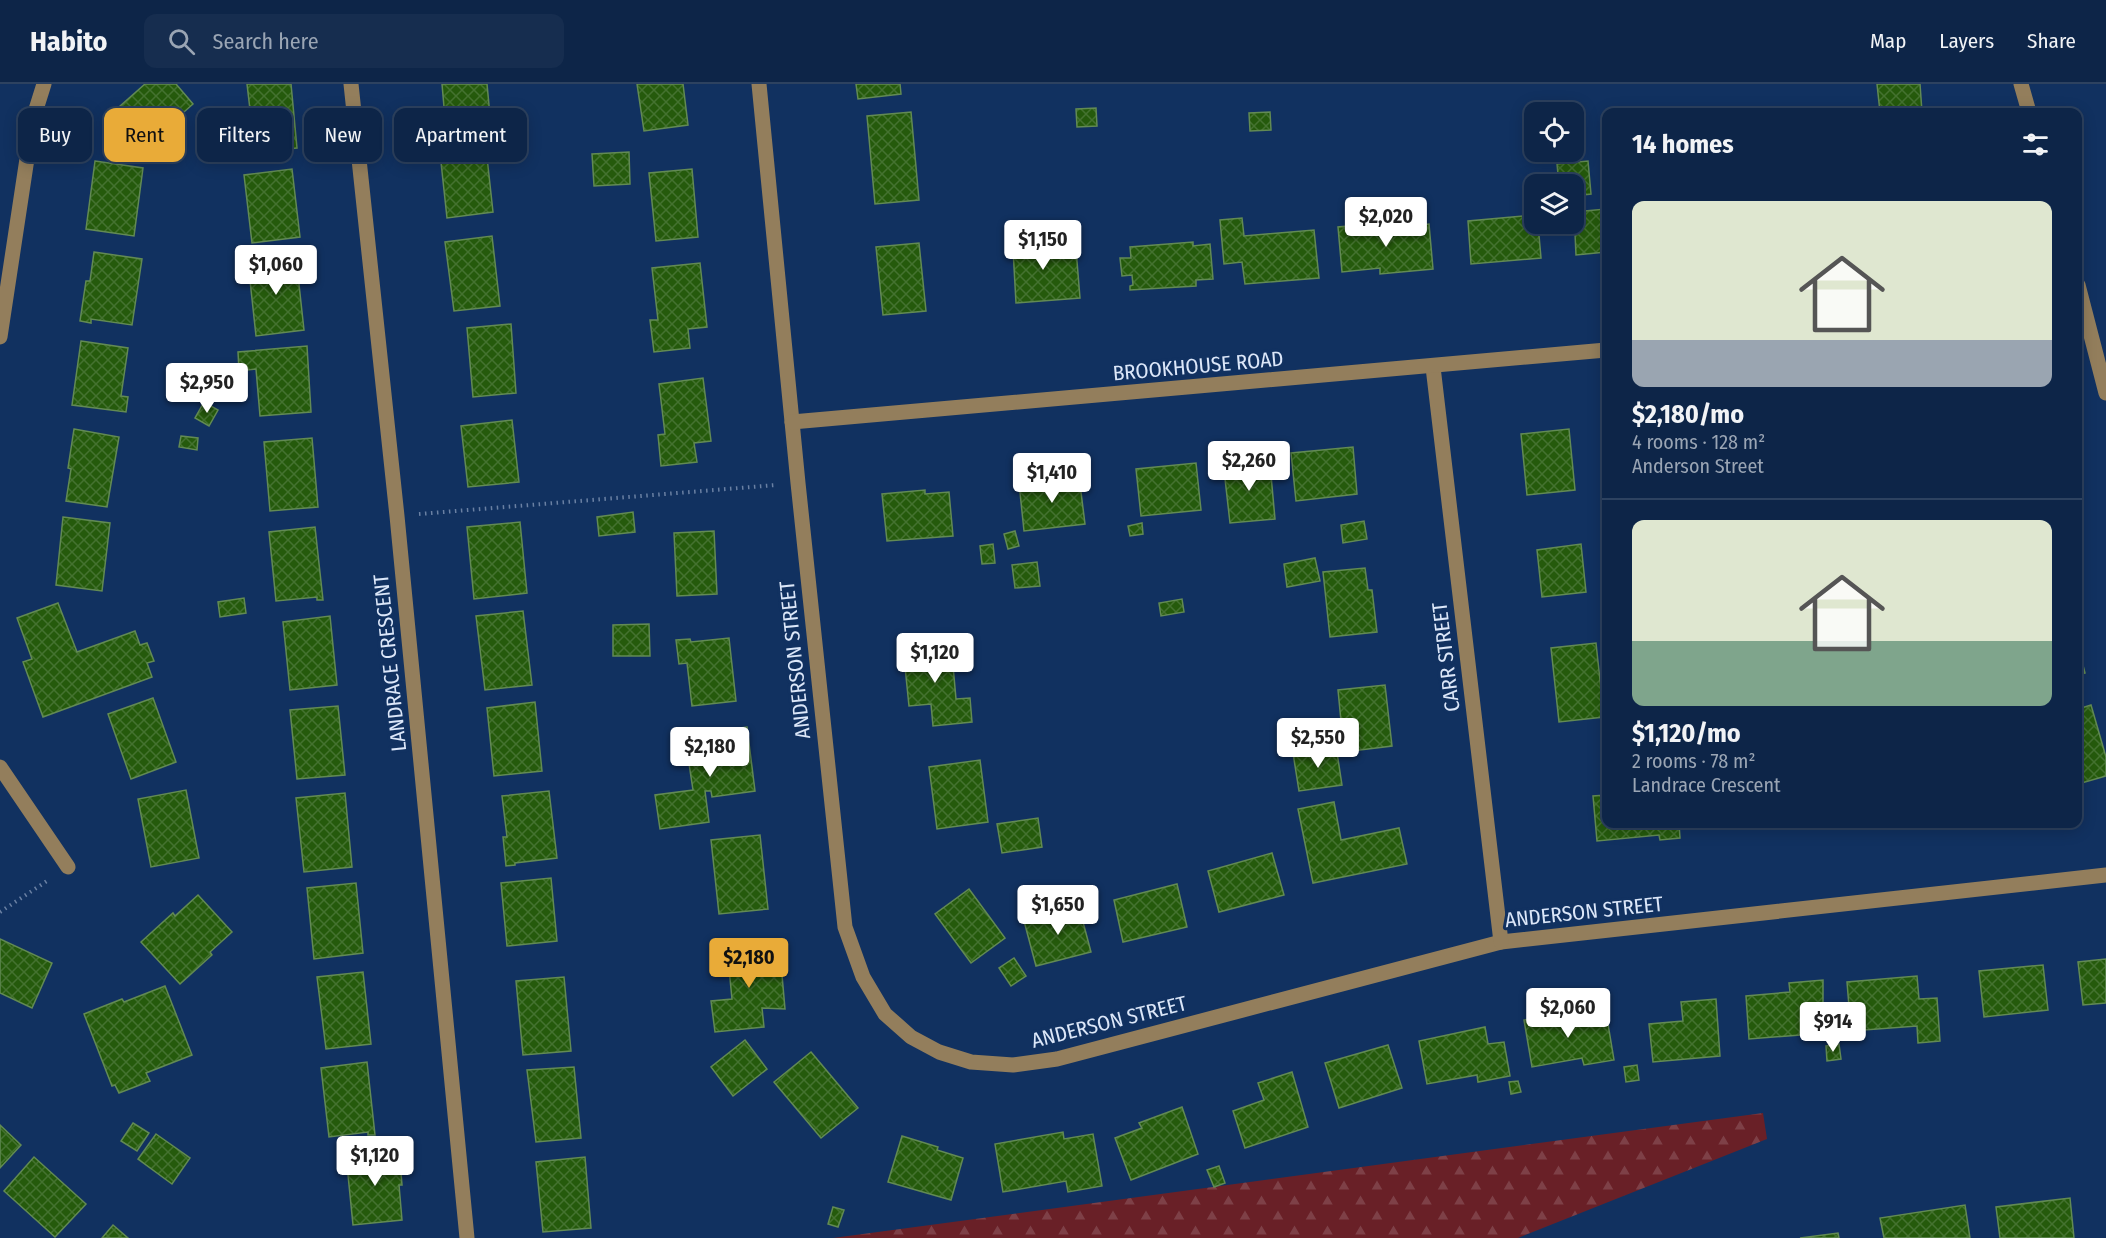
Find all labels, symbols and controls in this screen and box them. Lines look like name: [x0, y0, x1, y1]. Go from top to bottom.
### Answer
search box: [144, 14, 564, 68]
text: Habito: [30, 25, 108, 58]
icon: search: [165, 25, 198, 58]
text: Search here: [213, 28, 319, 55]
text: Map: [1870, 28, 1906, 54]
text: Layers: [1939, 28, 1994, 54]
text: Share: [2027, 28, 2076, 54]
map controls: [1524, 102, 1584, 234]
button: locate: [1524, 102, 1584, 162]
chip: Buy: [18, 108, 92, 162]
chip: Rent: [104, 108, 185, 162]
chip: Filters: [197, 108, 292, 162]
chip: New: [304, 108, 382, 162]
chip: Apartment: [394, 108, 527, 162]
icon: filters: [2019, 128, 2052, 161]
text: 14 homes: [1632, 129, 1734, 160]
button: layers: [1524, 174, 1584, 234]
pin: $2,020: [1337, 197, 1435, 248]
text: $2,020: [1359, 204, 1413, 228]
pin: $1,150: [994, 220, 1092, 271]
text: $1,150: [1018, 227, 1068, 251]
icon: home: [1788, 240, 1896, 348]
pin: $1,060: [227, 245, 325, 296]
text: $1,060: [249, 252, 303, 276]
street label: BROOKHOUSE ROAD: [1112, 346, 1284, 386]
pin: $2,950: [158, 363, 256, 414]
text: $2,950: [180, 370, 234, 394]
text: $2,180/mo: [1632, 399, 1744, 430]
text: 4 rooms · 128 m²: [1632, 430, 1765, 454]
pin: $2,260: [1200, 441, 1298, 492]
text: $2,260: [1222, 448, 1276, 472]
pin: $1,410: [1003, 453, 1101, 504]
text: Anderson Street: [1632, 454, 1764, 478]
text: $1,410: [1027, 460, 1077, 484]
icon: home: [1788, 559, 1896, 667]
street label: LANDRACE CRESCENT: [368, 573, 412, 753]
street label: ANDERSON STREET: [774, 579, 816, 740]
street label: CARR STREET: [1426, 601, 1466, 713]
pin: $1,120: [886, 633, 984, 684]
text: $1,120: [911, 640, 959, 664]
pin: $2,550: [1269, 718, 1367, 769]
text: $1,120/mo: [1632, 718, 1741, 749]
text: $2,550: [1291, 725, 1345, 749]
pin: $2,180: [661, 727, 759, 778]
text: $2,180: [684, 734, 736, 758]
text: 2 rooms · 78 m²: [1632, 749, 1755, 773]
text: Landrace Crescent: [1632, 773, 1781, 797]
pin: $1,650: [1009, 885, 1107, 936]
street label: ANDERSON STREET: [1504, 891, 1665, 933]
text: $1,650: [1031, 892, 1085, 916]
pin: $2,180: [700, 938, 798, 989]
text: $2,180: [723, 945, 775, 969]
pin: $2,060: [1519, 988, 1617, 1039]
street label: ANDERSON STREET: [1029, 990, 1190, 1054]
text: $2,060: [1540, 995, 1596, 1019]
pin: $914: [1797, 1002, 1869, 1053]
text: $914: [1814, 1009, 1852, 1033]
pin: $1,120: [326, 1136, 424, 1187]
text: $1,120: [351, 1143, 399, 1167]

